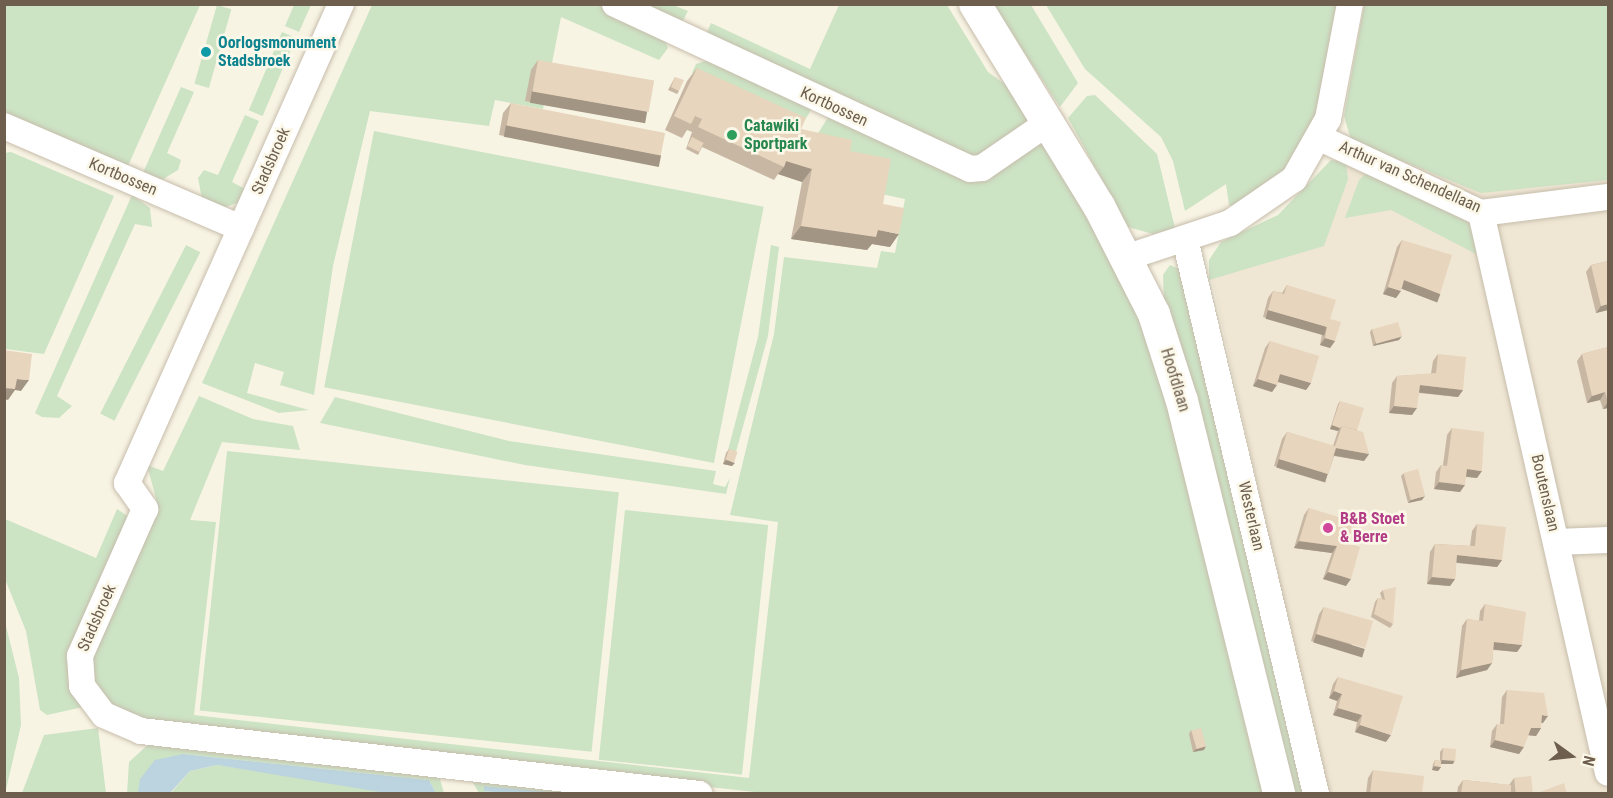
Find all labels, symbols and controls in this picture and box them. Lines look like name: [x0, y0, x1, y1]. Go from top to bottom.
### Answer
place label: Oorlogsmonument Stadsbroek: [218, 33, 336, 71]
marker: Oorlogsmonument Stadsbroek: [199, 45, 213, 59]
street label: Kortbossen: [797, 83, 871, 131]
place label: Catawiki Sportpark: [744, 116, 808, 154]
street label: Stadsbroek: [248, 125, 294, 197]
marker: Catawiki Sportpark: [725, 128, 739, 142]
street label: Arthur van Schendellaan: [1336, 137, 1484, 217]
street label: Kortbossen: [86, 154, 160, 200]
street label: Hoofdlaan: [1156, 346, 1194, 414]
street label: Boutenslaan: [1527, 453, 1563, 533]
street label: Westerlaan: [1234, 479, 1268, 553]
place label: B&B Stoet & Berre: [1340, 509, 1405, 547]
marker: B&B Stoet & Berre: [1321, 521, 1335, 535]
street label: Stadsbroek: [74, 582, 120, 654]
north arrow: [1541, 726, 1601, 786]
text: N: [1578, 754, 1599, 768]

